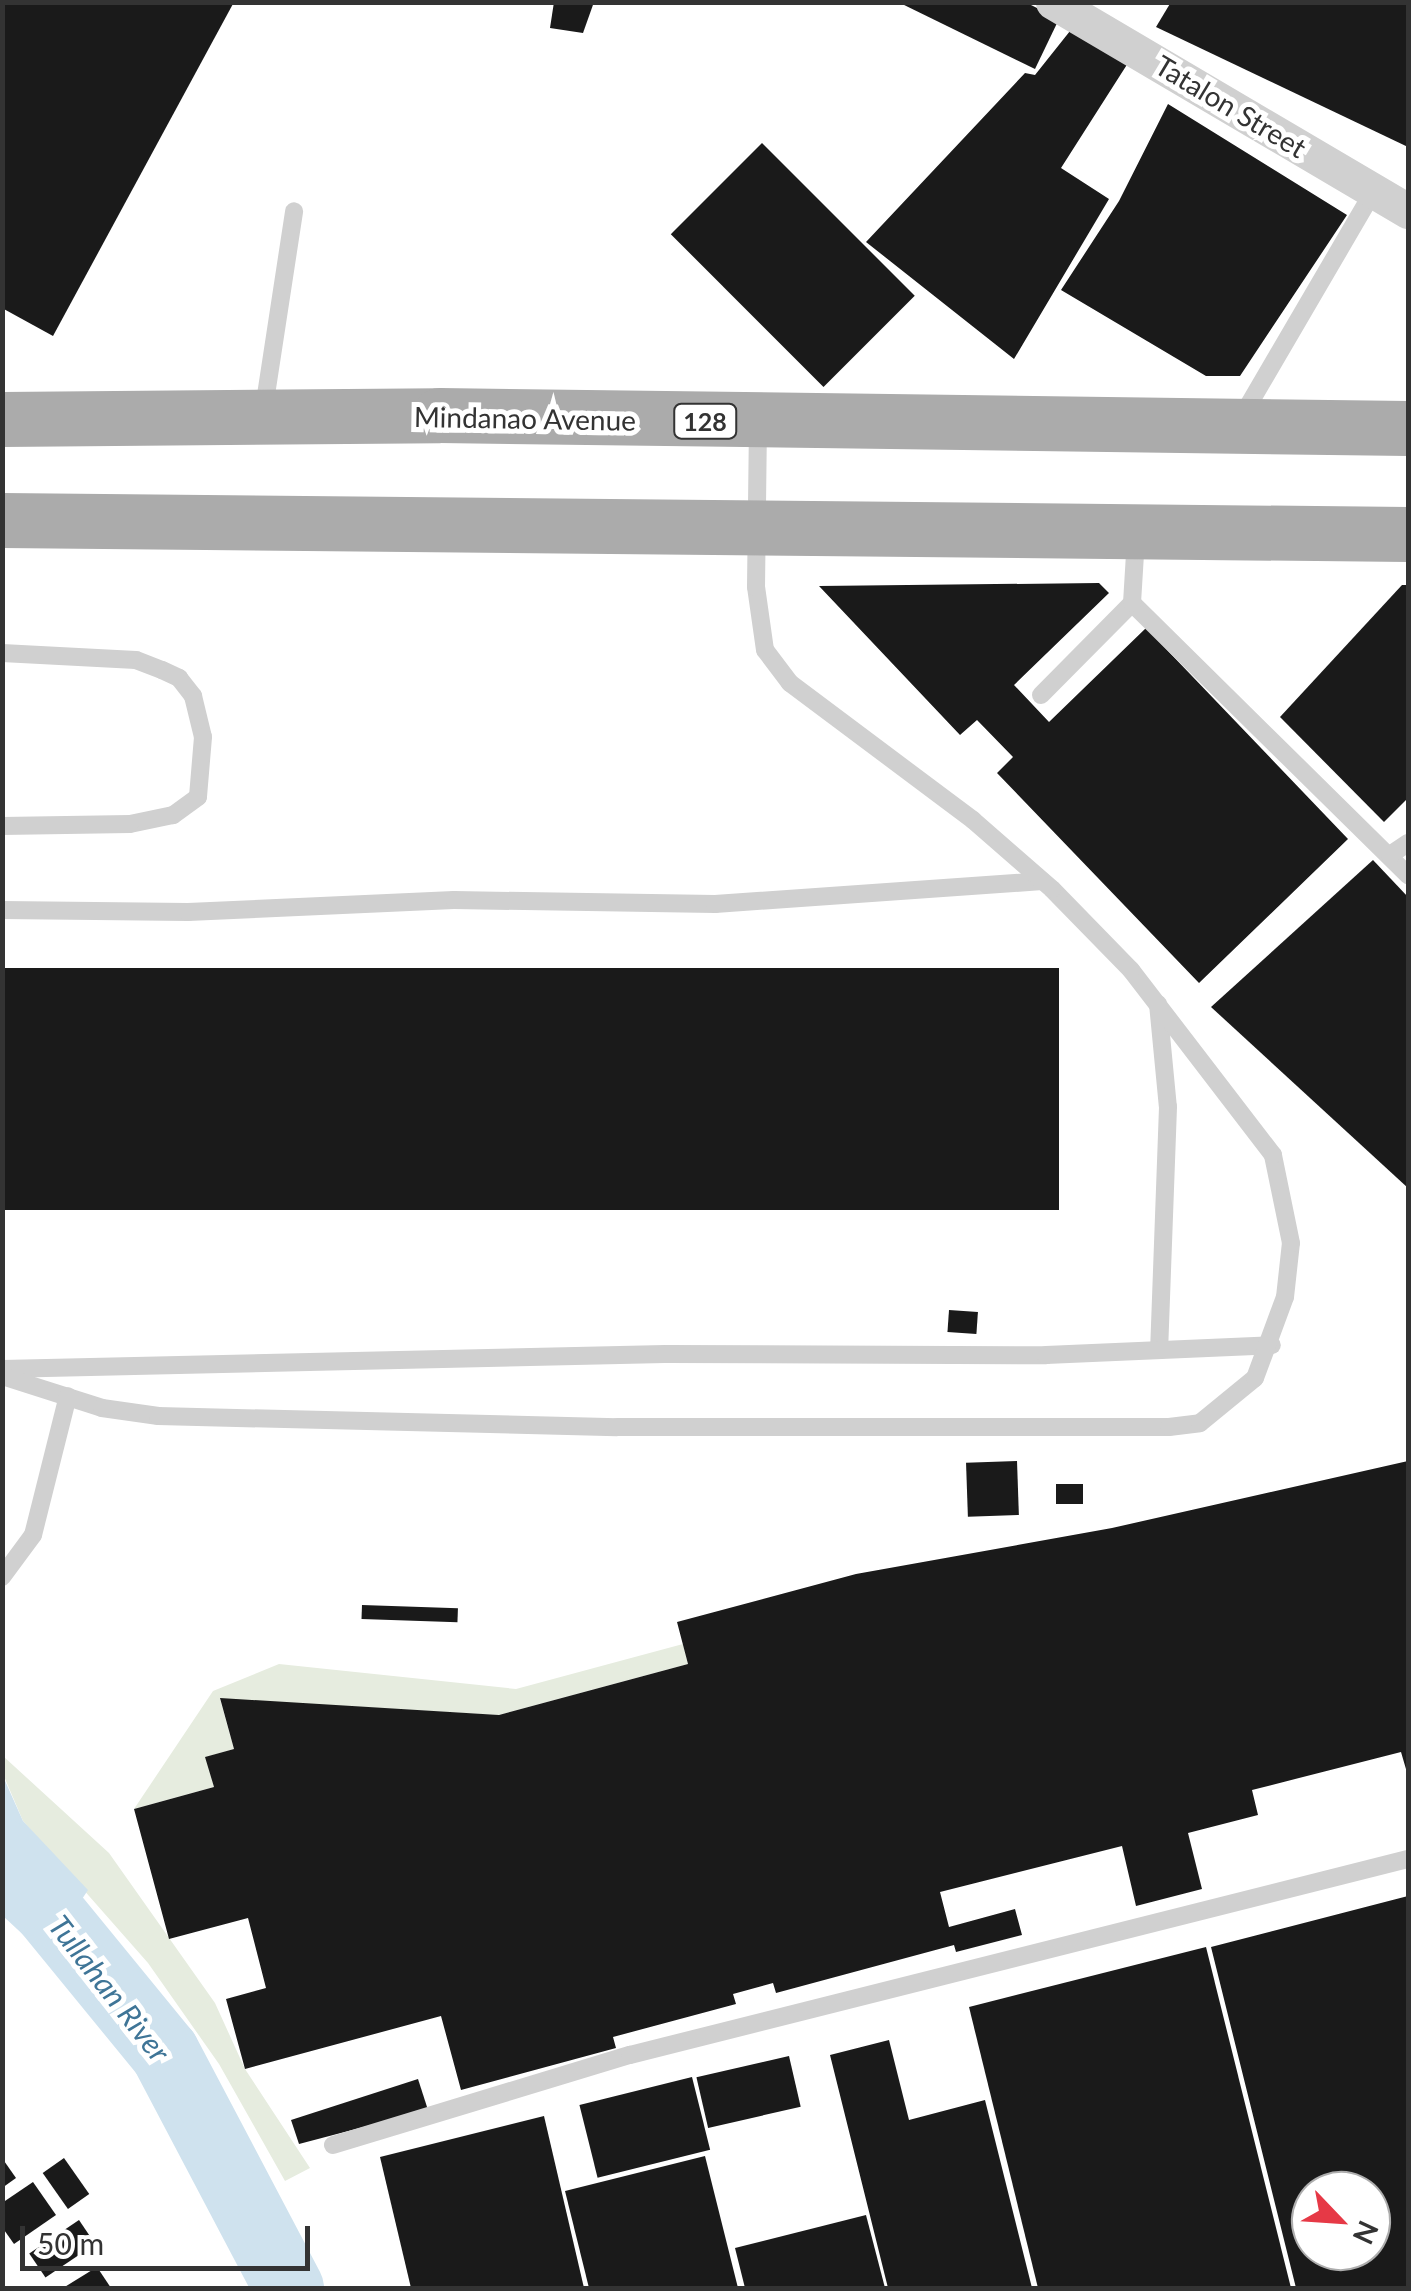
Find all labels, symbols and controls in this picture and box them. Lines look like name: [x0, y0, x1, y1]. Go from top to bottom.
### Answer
street label: Tatalon Street: [1149, 48, 1313, 164]
street label: Mindanao Avenue: [413, 399, 637, 437]
road number: 128: [672, 401, 738, 441]
water label: Tullahan River: [42, 1908, 178, 2068]
north arrow: [1291, 2171, 1391, 2271]
scale bar: [25, 2206, 315, 2268]
text: N: [1346, 2216, 1386, 2250]
text: 50 m: [37, 2225, 104, 2261]

